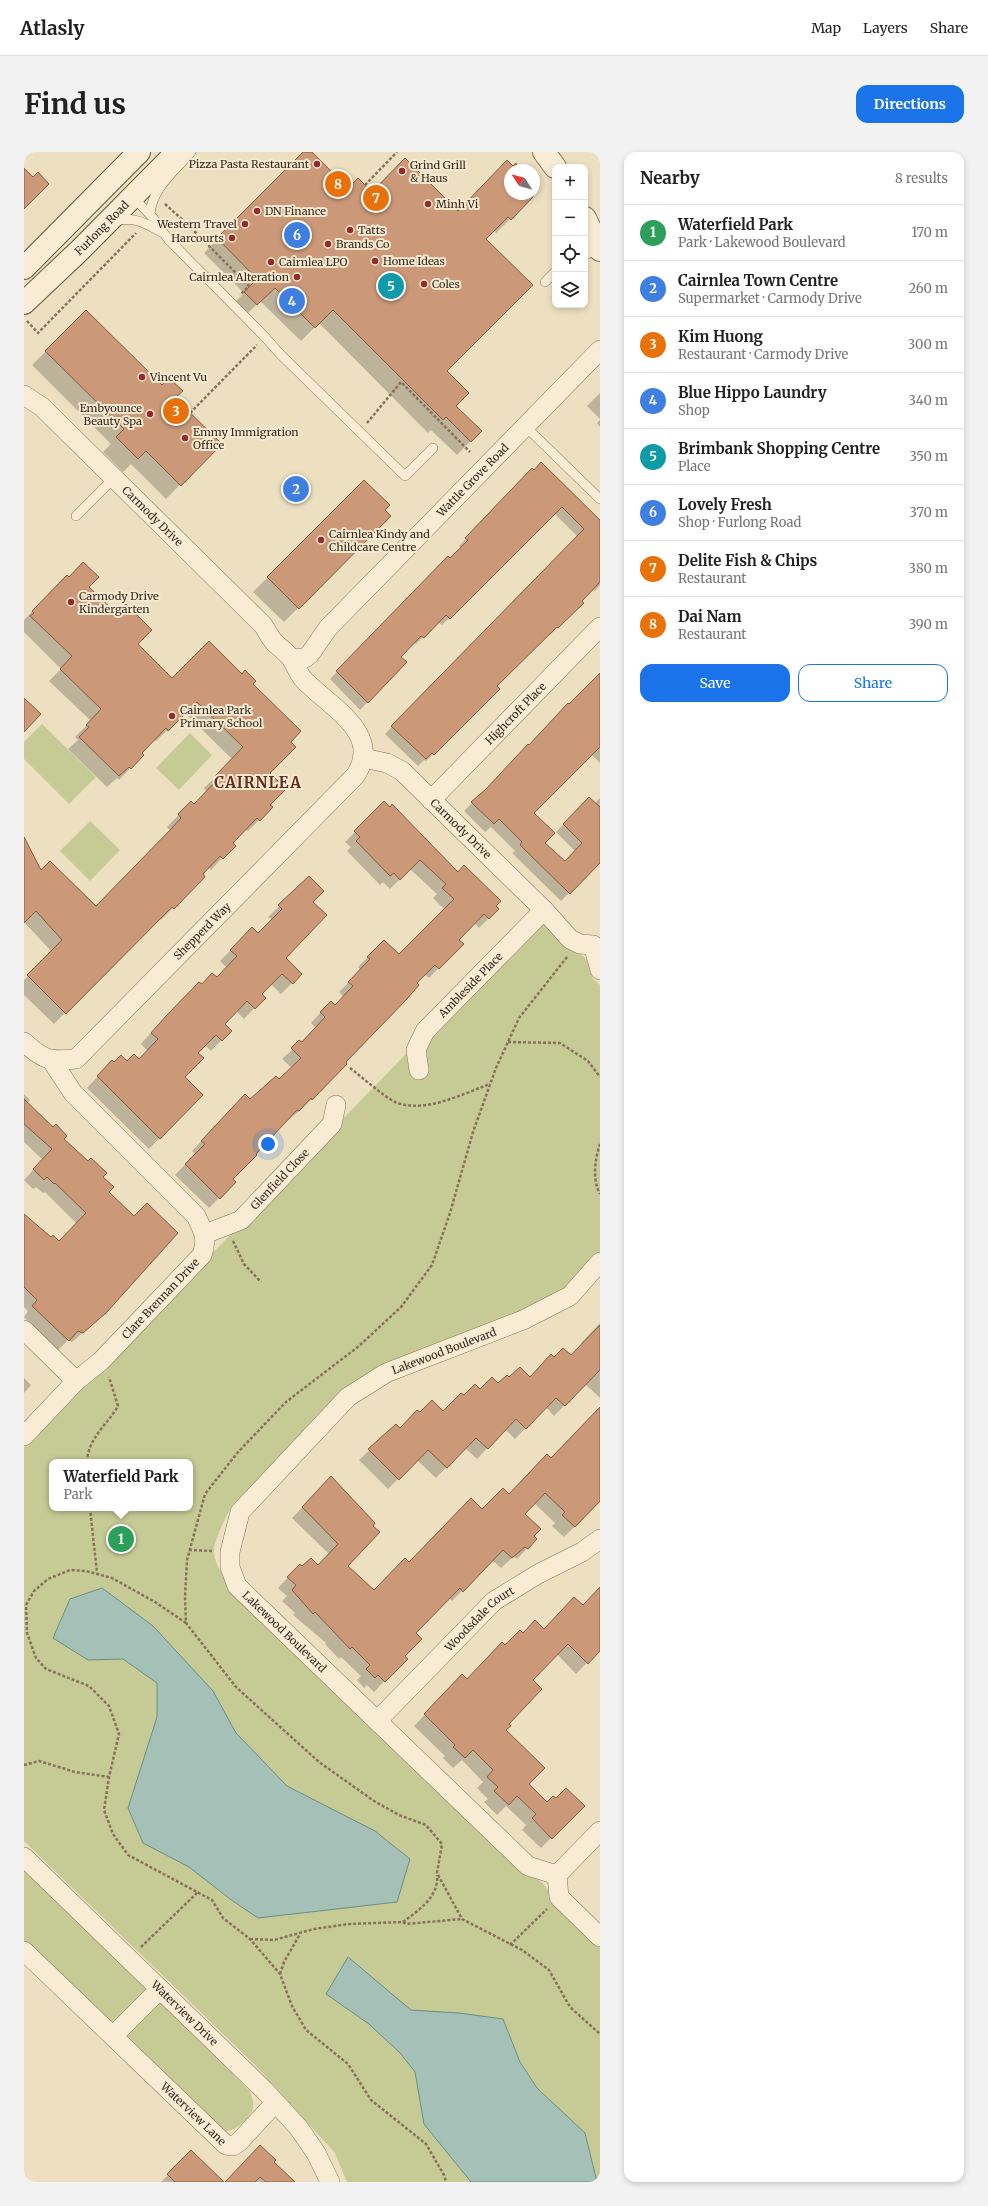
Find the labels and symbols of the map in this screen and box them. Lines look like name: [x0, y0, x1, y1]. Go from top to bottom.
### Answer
place label: Pizza Pasta Restaurant: [189, 157, 310, 171]
place label: Grind Grill & Haus: [410, 158, 467, 185]
marker: Pizza Pasta Restaurant: [312, 159, 322, 169]
north arrow: [504, 164, 540, 200]
marker: Grind Grill & Haus: [397, 166, 407, 176]
pin: 8: [325, 169, 351, 199]
pin: 7: [363, 183, 389, 213]
place label: Minh Vi: [436, 197, 479, 211]
street label: Furlong Road: [72, 198, 132, 258]
marker: Minh Vi: [423, 199, 433, 209]
place label: DN Finance: [265, 204, 326, 218]
marker: DN Finance: [252, 206, 262, 216]
place label: Western Travel: [156, 217, 238, 231]
marker: Western Travel: [240, 219, 250, 229]
pin: 6: [284, 220, 310, 250]
place label: Tatts: [358, 223, 385, 237]
marker: Tatts: [345, 225, 355, 235]
place label: Harcourts: [171, 231, 224, 245]
marker: Harcourts: [227, 233, 237, 243]
place label: Brands Co: [336, 237, 390, 251]
marker: Brands Co: [323, 239, 333, 249]
place label: Home Ideas: [383, 254, 445, 268]
place label: Cairnlea LPO: [279, 255, 348, 269]
marker: Home Ideas: [370, 256, 380, 266]
marker: Cairnlea LPO: [266, 257, 276, 267]
place label: Cairnlea Alteration: [189, 270, 290, 284]
pin: 5: [378, 271, 404, 301]
marker: Cairnlea Alteration: [292, 272, 302, 282]
place label: Coles: [432, 277, 460, 291]
marker: Coles: [419, 279, 429, 289]
pin: 4: [279, 286, 305, 316]
place label: Vincent Vu: [149, 370, 207, 384]
marker: Vincent Vu: [137, 372, 147, 382]
pin: 3: [163, 396, 189, 426]
place label: Embyounce Beauty Spa: [80, 401, 142, 428]
marker: Embyounce Beauty Spa: [145, 409, 155, 419]
place label: Emmy Immigration Office: [193, 425, 299, 452]
marker: Emmy Immigration Office: [180, 433, 190, 443]
street label: Wattle Grove Road: [433, 440, 512, 520]
pin: 2: [283, 474, 309, 504]
street label: Carmody Drive: [119, 483, 186, 549]
place label: Cairnlea Kindy and Childcare Centre: [329, 527, 430, 554]
marker: Cairnlea Kindy and Childcare Centre: [316, 535, 326, 545]
place label: Carmody Drive Kindergarten: [79, 589, 159, 616]
marker: Carmody Drive Kindergarten: [66, 597, 76, 607]
street label: Highcroft Place: [482, 679, 549, 747]
place label: Cairnlea Park Primary School: [180, 703, 263, 730]
marker: Cairnlea Park Primary School: [167, 711, 177, 721]
district label: CAIRNLEA: [214, 773, 302, 792]
street label: Carmody Drive: [428, 796, 495, 862]
street label: Shepperd Way: [170, 899, 234, 963]
street label: Ambleside Place: [435, 949, 506, 1021]
your location: [258, 1134, 278, 1154]
street label: Glenfield Close: [248, 1146, 312, 1212]
street label: Clare Brennan Drive: [119, 1255, 202, 1342]
street label: Lakewood Boulevard: [390, 1324, 499, 1377]
pin: 1: [108, 1524, 134, 1554]
street label: Woodsdale Court: [441, 1583, 517, 1655]
street label: Lakewood Boulevard: [240, 1588, 330, 1675]
street label: Waterview Drive: [148, 1977, 221, 2049]
street label: Waterview Lane: [157, 2079, 229, 2148]

